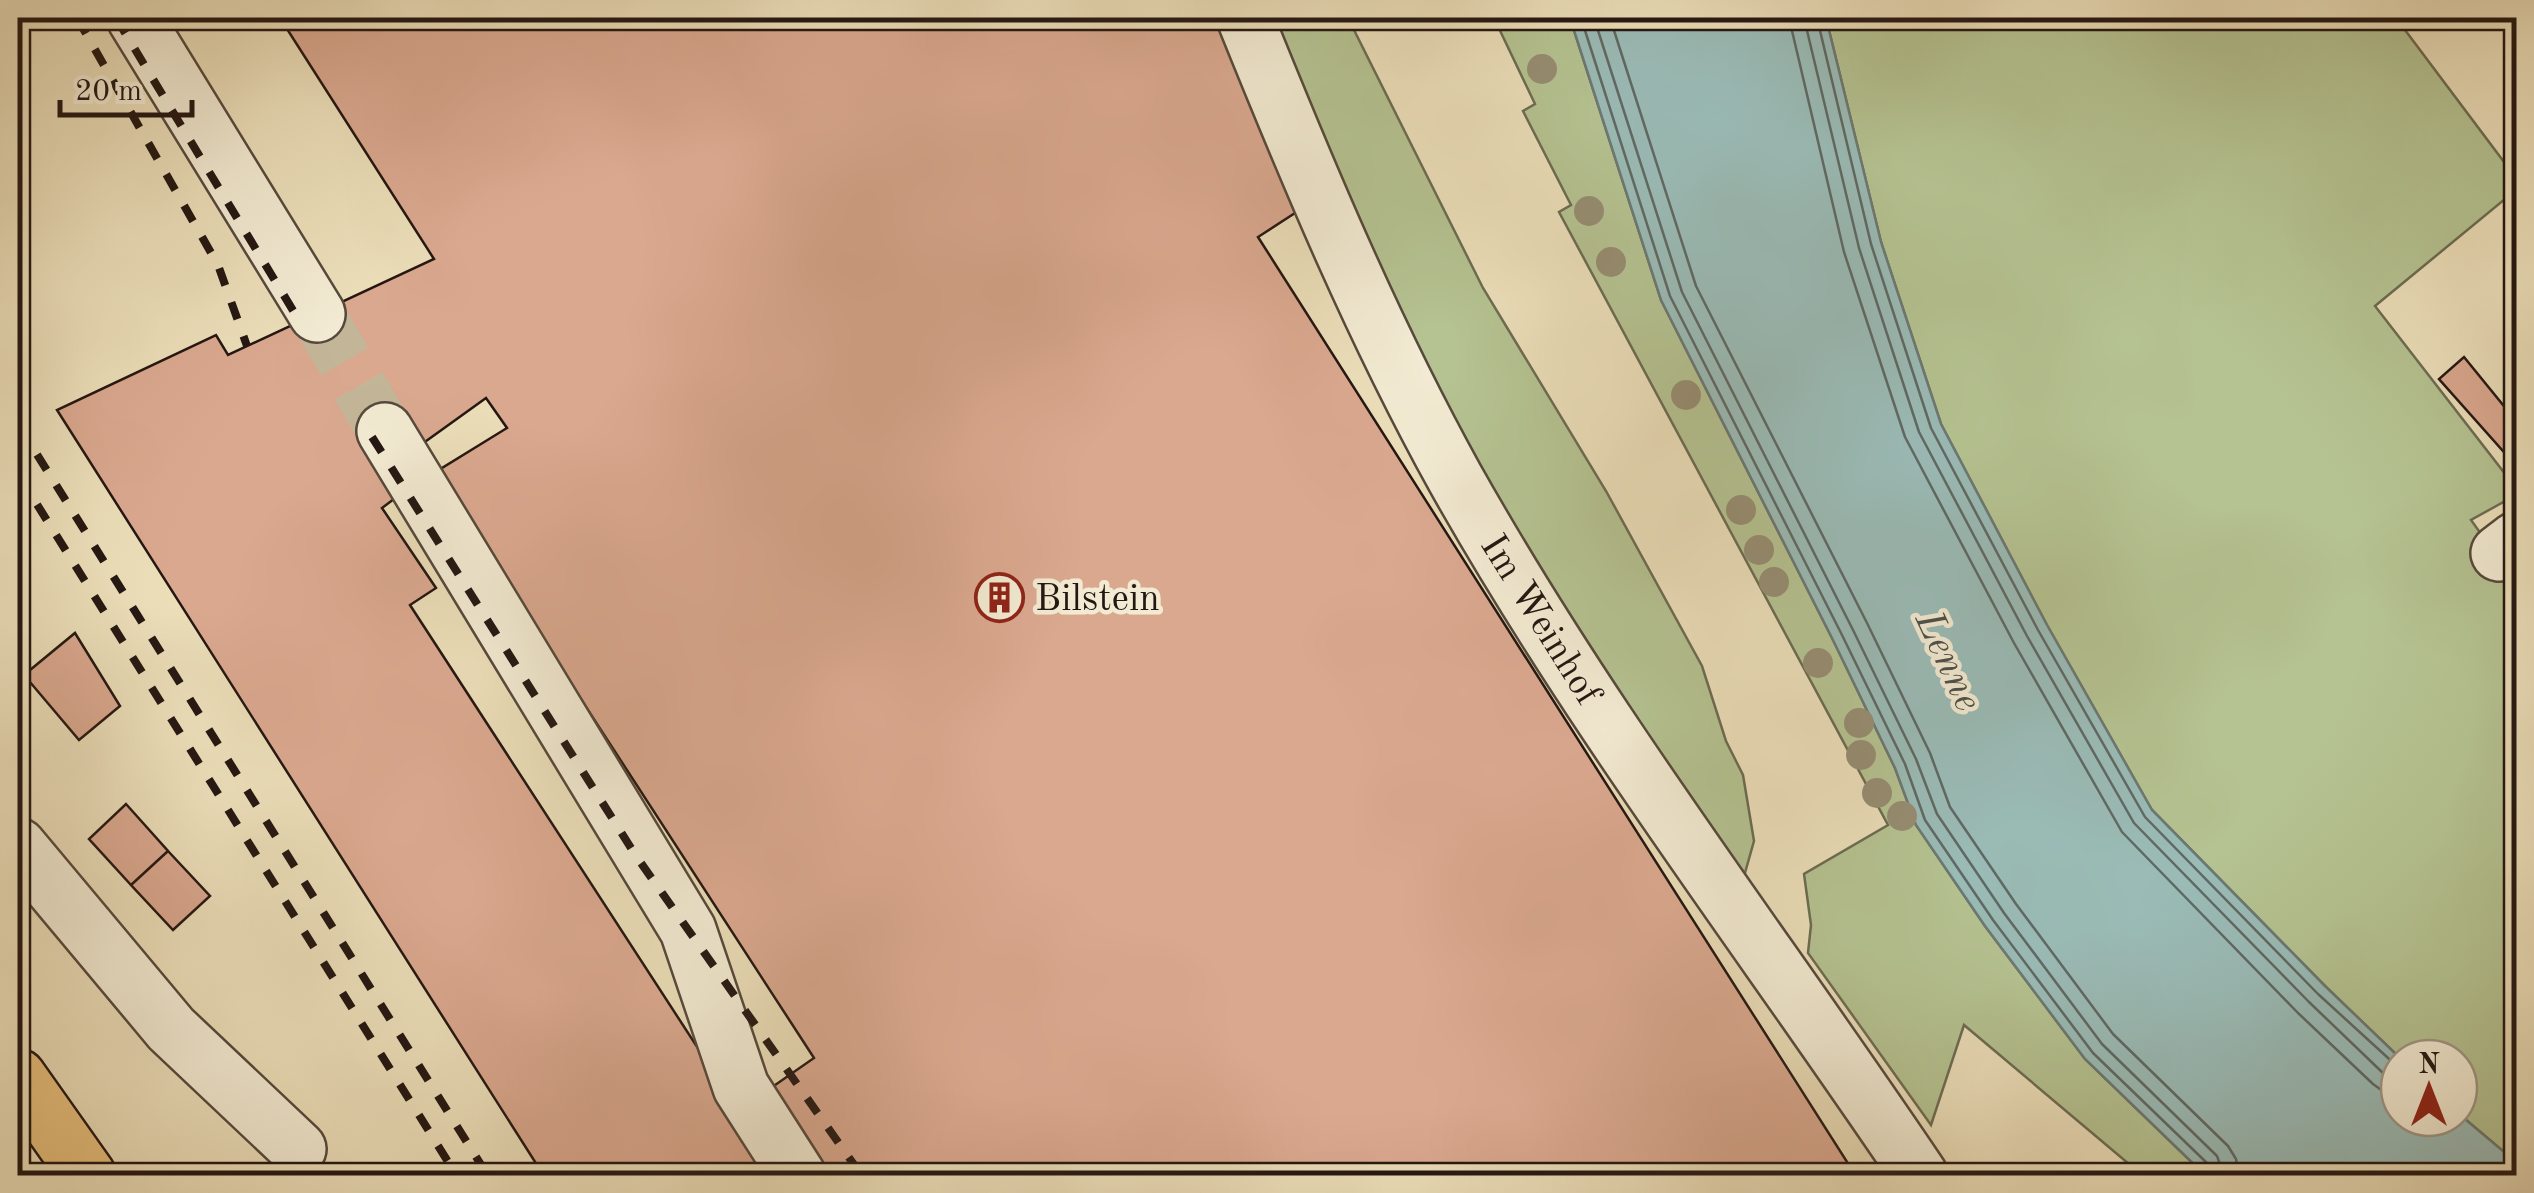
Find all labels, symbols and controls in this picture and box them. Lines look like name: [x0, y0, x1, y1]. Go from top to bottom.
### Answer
scale bar: [60, 55, 192, 117]
text: 20 m: [75, 77, 142, 107]
street label: Im Weinhof: [1472, 529, 1607, 714]
building icon: Bilstein: [974, 571, 1026, 623]
place label: Bilstein: [1035, 581, 1160, 619]
water label: Lenne: [1905, 604, 1987, 718]
north arrow: [2379, 1038, 2479, 1138]
text: N: [2418, 1052, 2440, 1080]

